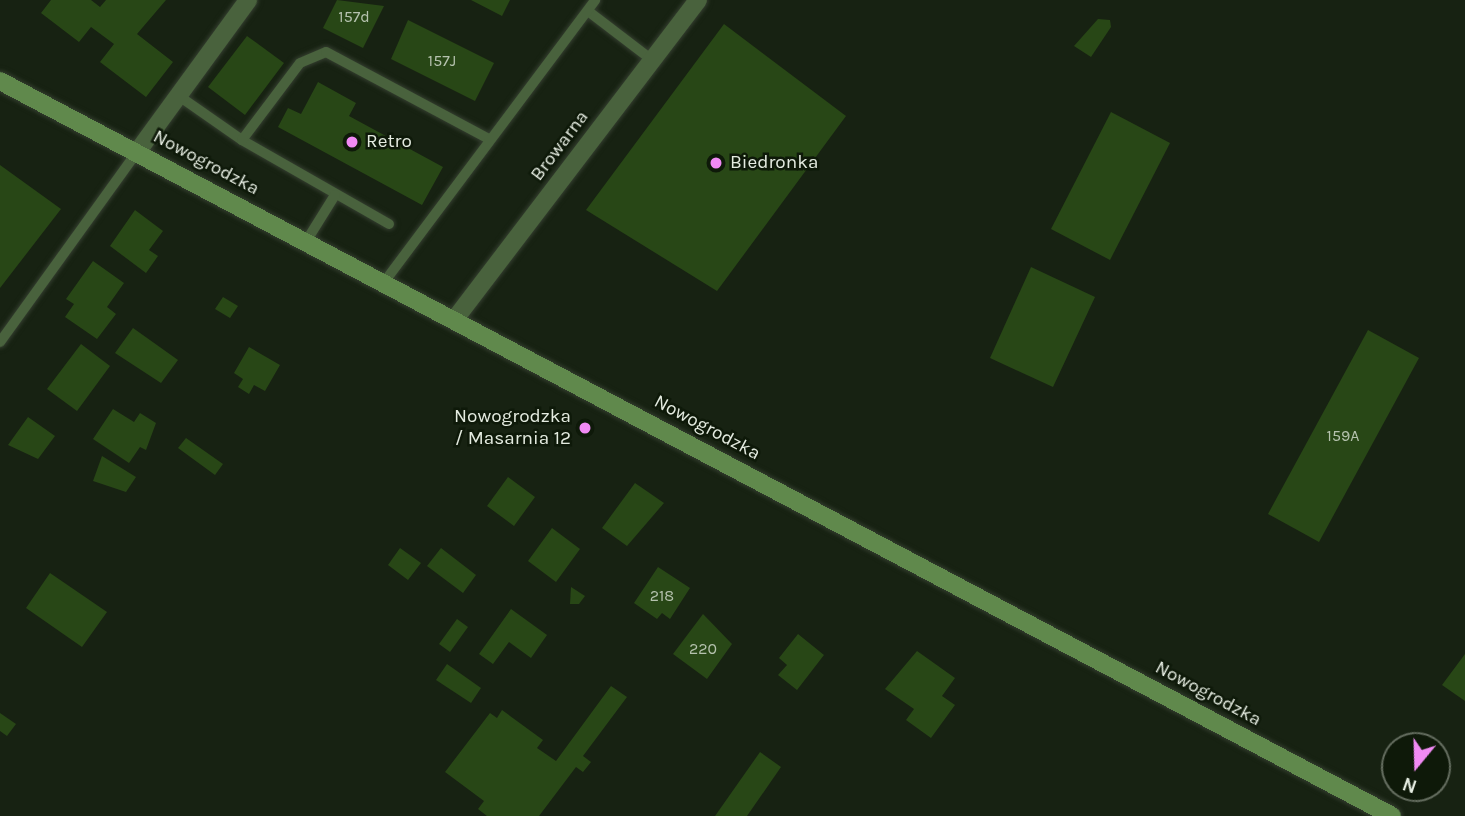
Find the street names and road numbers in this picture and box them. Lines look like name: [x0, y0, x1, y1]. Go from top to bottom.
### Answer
street label: Browarna: [526, 106, 594, 186]
street label: Nowogrodzka: [149, 125, 263, 201]
street label: Nowogrodzka: [650, 390, 764, 466]
street label: Nowogrodzka: [1151, 656, 1265, 732]

